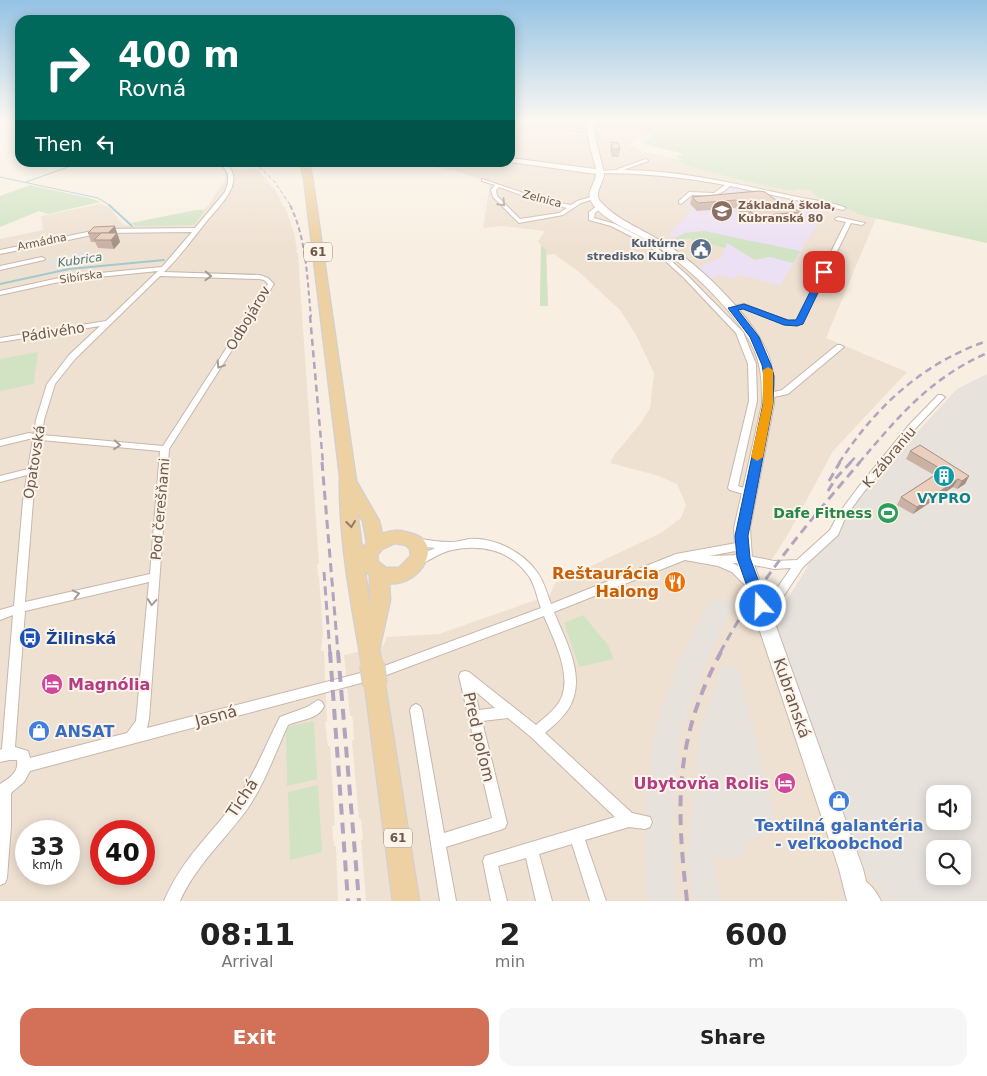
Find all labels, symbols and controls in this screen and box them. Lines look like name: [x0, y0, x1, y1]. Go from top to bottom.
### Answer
icon: right: [35, 35, 100, 100]
text: 400 m: [118, 35, 240, 75]
text: Rovná: [118, 76, 186, 101]
icon: left: [92, 130, 120, 158]
text: Then: [35, 133, 82, 155]
street label: Zelnica: [521, 188, 563, 210]
one-way arrow: [496, 197, 505, 206]
school or university icon: Základná škola, Kubranská 80: [710, 199, 734, 223]
place label: Základná škola, Kubranská 80: [738, 199, 835, 225]
street label: Armádna: [16, 230, 68, 254]
place label: Kultúrne stredisko Kubra: [587, 237, 685, 263]
public building icon: Kultúrne stredisko Kubra: [689, 237, 713, 261]
road number: 61: [304, 242, 332, 262]
water label: Kubrica: [57, 250, 103, 270]
pin: [803, 251, 845, 293]
icon: arrive: [810, 258, 838, 286]
street label: Sibírska: [59, 268, 103, 286]
one-way arrow: [204, 270, 212, 281]
street label: Odbojárov: [223, 283, 273, 353]
street label: Pádivého: [20, 319, 86, 345]
one-way arrow: [216, 360, 226, 369]
street label: K zábraniu: [859, 423, 919, 491]
street label: Opatovská: [20, 424, 48, 500]
one-way arrow: [113, 439, 121, 450]
street label: Pod čerešňami: [148, 457, 172, 561]
building icon: VYPRO: [932, 464, 956, 488]
place label: VYPRO: [917, 490, 971, 506]
sports icon: Dafe Fitness: [876, 501, 900, 525]
place label: Dafe Fitness: [773, 505, 872, 521]
one-way arrow: [345, 521, 356, 529]
place label: Reštaurácia Halong: [552, 564, 659, 601]
restaurant icon: Reštaurácia Halong: [663, 570, 687, 594]
position arrow: [734, 579, 786, 631]
one-way arrow: [72, 590, 81, 600]
one-way arrow: [147, 598, 158, 606]
bus stop icon: Žilinská: [18, 626, 42, 650]
place label: Žilinská: [46, 629, 116, 648]
street label: Kubranská: [769, 655, 815, 741]
hotel icon: Magnólia: [40, 672, 64, 696]
place label: Magnólia: [68, 675, 150, 694]
street label: Pred poľom: [459, 690, 499, 784]
street label: Jasná: [192, 701, 239, 731]
shop icon: ANSAT: [27, 719, 51, 743]
place label: ANSAT: [55, 722, 114, 741]
hotel icon: Ubytovňa Rolis: [773, 771, 797, 795]
place label: Ubytovňa Rolis: [633, 774, 769, 793]
street label: Tichá: [222, 775, 262, 822]
map controls: [926, 785, 971, 885]
button: sound: [926, 785, 971, 830]
shop icon: Textilná galantéria - veľkoobchod: [827, 789, 851, 813]
place label: Textilná galantéria - veľkoobchod: [755, 816, 923, 853]
speed limit sign: 40: [90, 820, 155, 885]
road number: 61: [384, 828, 412, 848]
text: 33: [30, 832, 65, 861]
button: search: [926, 840, 971, 885]
text: km/h: [32, 858, 63, 872]
text: 08:11: [200, 917, 295, 952]
text: 2: [499, 917, 520, 952]
text: 600: [725, 917, 787, 952]
text: Arrival: [221, 952, 273, 971]
text: min: [495, 952, 525, 971]
text: m: [748, 952, 764, 971]
button: Exit: [20, 1008, 489, 1066]
button: Share: [499, 1008, 967, 1066]

